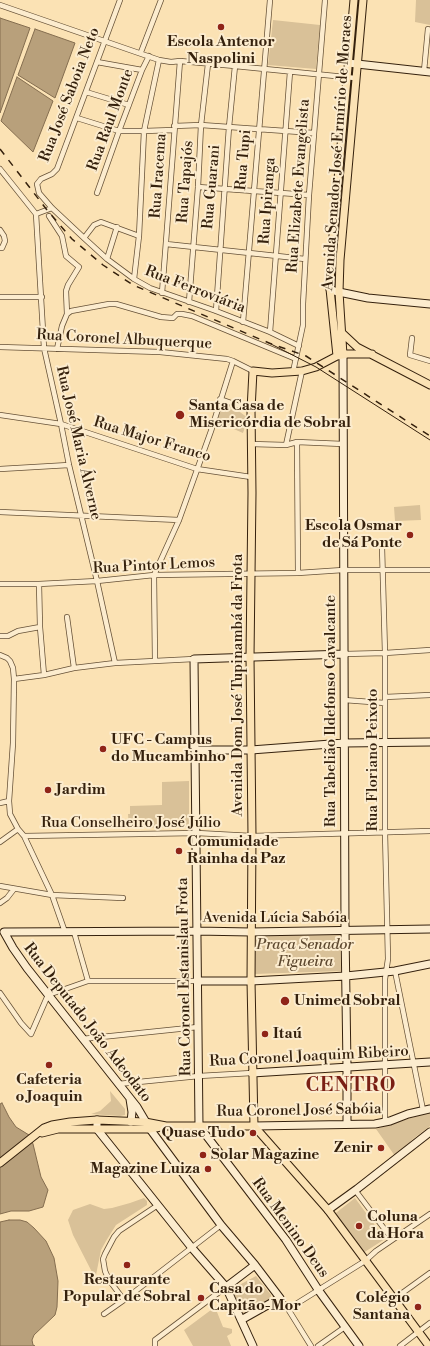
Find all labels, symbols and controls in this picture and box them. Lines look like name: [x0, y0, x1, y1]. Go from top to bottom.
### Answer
street label: Avenida Senador José Ermírio de Moraes: [319, 15, 357, 291]
marker: Escola Antenor Naspolini: [216, 22, 226, 32]
street label: Rua José Saboia Neto: [36, 25, 104, 165]
place label: Escola Antenor Naspolini: [167, 33, 275, 68]
street label: Rua Raul Monte: [84, 66, 138, 174]
street label: Rua Elizabete Evangelista: [284, 98, 314, 274]
street label: Rua Tupi: [232, 129, 256, 191]
street label: Rua Iracema: [147, 133, 171, 219]
street label: Rua Tapajós: [174, 140, 198, 224]
street label: Rua Guarani: [199, 144, 225, 230]
street label: Rua Ipiranga: [256, 157, 280, 245]
street label: Rua Ferroviária: [142, 263, 248, 317]
street label: Rua Coronel Albuquerque: [36, 326, 212, 354]
street label: Rua José Maria Álverne: [51, 364, 105, 522]
place label: Santa Casa de Misericórdia de Sobral: [189, 397, 351, 432]
marker: Santa Casa de Misericórdia de Sobral: [174, 409, 186, 421]
street label: Rua Major Franco: [91, 414, 213, 466]
place label: Escola Osmar de Sá Ponte: [305, 517, 402, 552]
marker: Escola Osmar de Sá Ponte: [405, 530, 415, 540]
street label: Rua Pintor Lemos: [92, 554, 216, 578]
street label: Avenida Dom José Tupinambá da Frota: [229, 554, 247, 816]
street label: Rua Tabelião Ildefonso Cavalcante: [322, 595, 340, 827]
street label: Rua Floriano Peixoto: [364, 688, 382, 832]
place label: UFC - Campus do Mucambinho: [111, 731, 226, 766]
marker: UFC - Campus do Mucambinho: [98, 744, 108, 754]
place label: Jardim: [56, 781, 105, 799]
marker: Jardim: [43, 785, 53, 795]
street label: Rua Conselheiro José Júlio: [41, 814, 221, 832]
place label: Comunidade Rainha da Paz: [187, 833, 285, 868]
marker: Comunidade Rainha da Paz: [174, 846, 184, 856]
street label: Rua Coronel Estanislau Frota: [174, 877, 196, 1077]
street label: Avenida Lúcia Sabóia: [203, 909, 347, 927]
park label: Praça Senador Figueira: [256, 936, 354, 971]
street label: Rua Deputado João Adeodato: [19, 940, 155, 1106]
place label: Unimed Sobral: [294, 992, 401, 1010]
marker: Unimed Sobral: [279, 995, 291, 1007]
place label: Itaú: [273, 1025, 302, 1043]
marker: Itaú: [260, 1029, 270, 1039]
street label: Rua Coronel Joaquim Ribeiro: [209, 1043, 409, 1071]
marker: Cafeteria o Joaquin: [44, 1060, 54, 1070]
place label: Cafeteria o Joaquin: [15, 1071, 83, 1106]
district label: CENTRO: [306, 1075, 396, 1097]
street label: Rua Coronel José Sabóia: [216, 1101, 382, 1121]
place label: Quase Tudo: [161, 1124, 245, 1142]
marker: Quase Tudo: [248, 1128, 258, 1138]
place label: Zenir: [334, 1139, 373, 1157]
marker: Zenir: [376, 1143, 386, 1153]
place label: Solar Magazine: [211, 1146, 319, 1164]
marker: Solar Magazine: [198, 1150, 208, 1160]
place label: Magazine Luiza: [90, 1160, 200, 1178]
marker: Magazine Luiza: [203, 1164, 213, 1174]
street label: Rua Menino Deus: [248, 1175, 332, 1281]
place label: Coluna da Hora: [367, 1208, 424, 1243]
marker: Coluna da Hora: [354, 1221, 364, 1231]
marker: Restaurante Popular de Sobral: [122, 1260, 132, 1270]
place label: Restaurante Popular de Sobral: [63, 1271, 191, 1306]
place label: Casa do Capitão-Mor: [209, 1280, 301, 1315]
place label: Colégio Santana: [353, 1289, 410, 1324]
marker: Casa do Capitão-Mor: [196, 1293, 206, 1303]
marker: Colégio Santana: [413, 1302, 423, 1312]

